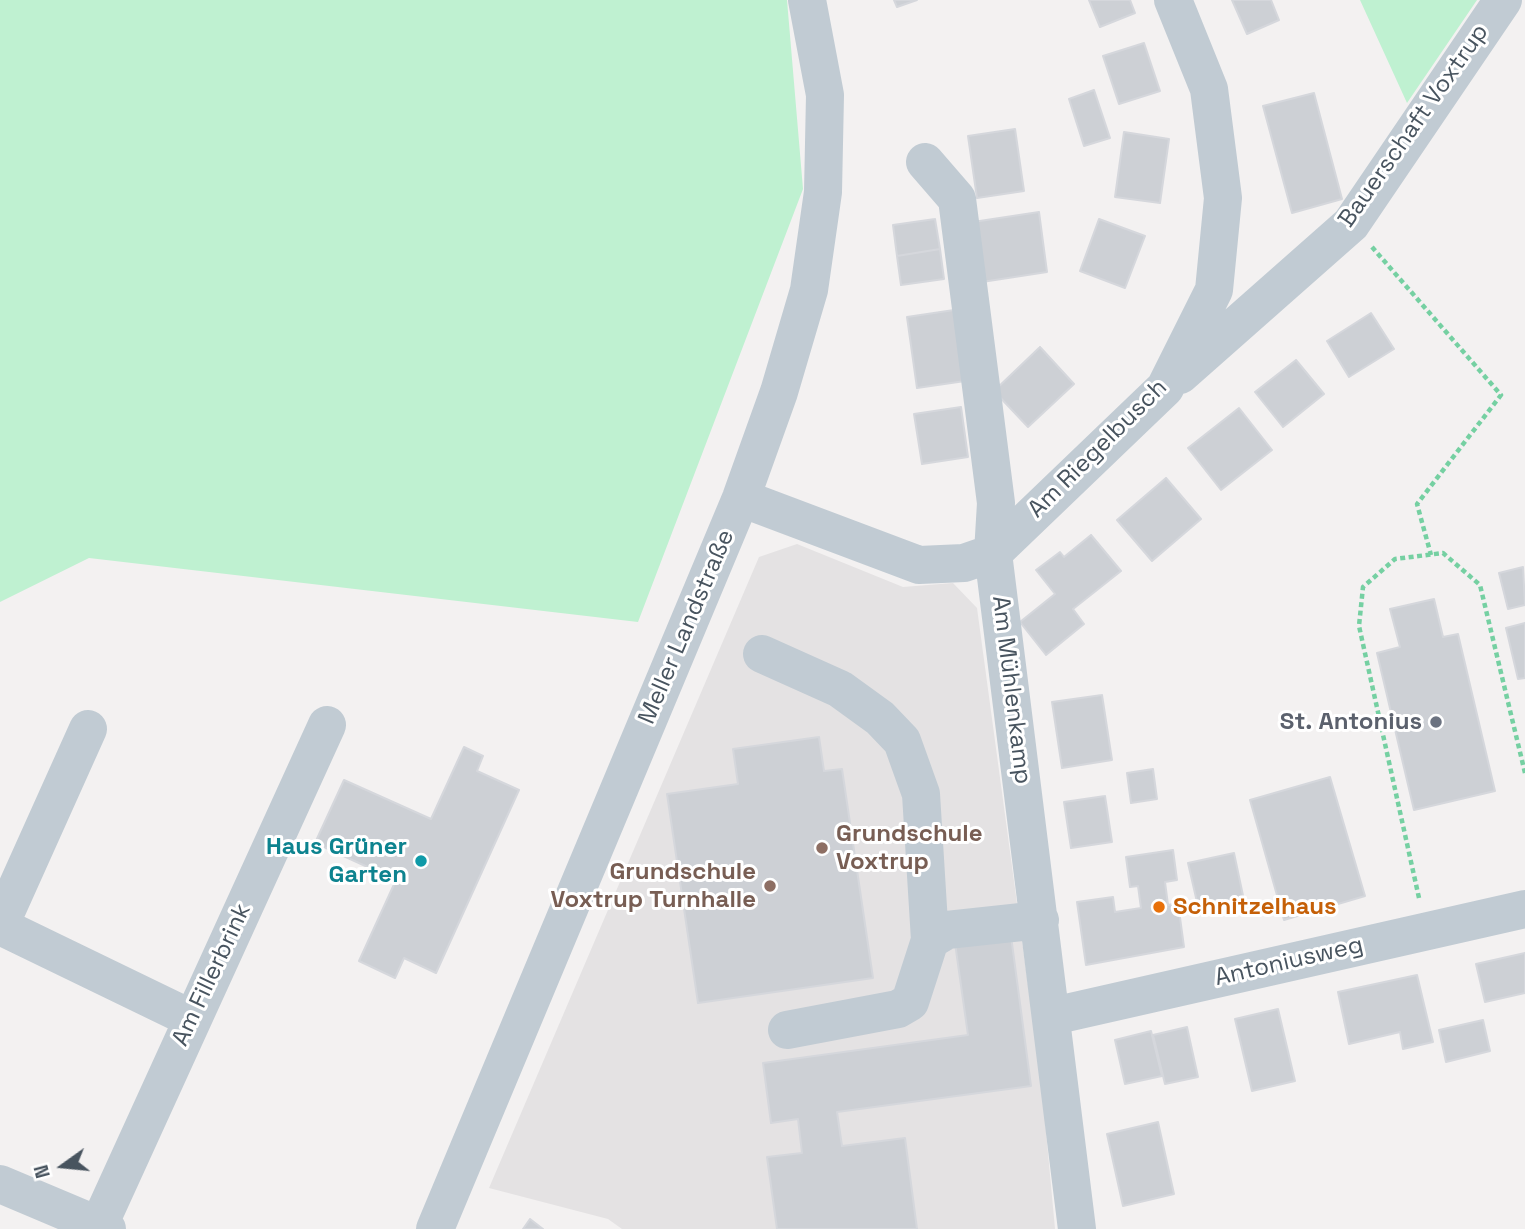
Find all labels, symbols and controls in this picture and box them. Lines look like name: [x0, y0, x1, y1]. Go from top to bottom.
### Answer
street label: Bauerschaft Voxtrup: [1333, 19, 1495, 233]
street label: Am Riegelbusch: [1023, 374, 1173, 524]
street label: Meller Landstraße: [633, 525, 741, 729]
street label: Am Mühlenkamp: [985, 594, 1037, 786]
place label: St. Antonius: [1280, 708, 1422, 736]
marker: St. Antonius: [1428, 714, 1444, 730]
place label: Grundschule Voxtrup: [836, 820, 983, 876]
place label: Haus Grüner Garten: [266, 833, 407, 889]
marker: Grundschule Voxtrup: [814, 840, 830, 856]
marker: Haus Grüner Garten: [413, 853, 429, 869]
place label: Grundschule Voxtrup Turnhalle: [550, 858, 756, 914]
marker: Grundschule Voxtrup Turnhalle: [762, 878, 778, 894]
place label: Schnitzelhaus: [1173, 893, 1337, 921]
street label: Am Fillerbrink: [166, 899, 258, 1051]
marker: Schnitzelhaus: [1151, 899, 1167, 915]
street label: Antoniusweg: [1212, 931, 1366, 993]
north arrow: [28, 1131, 98, 1201]
text: N: [29, 1162, 56, 1181]

